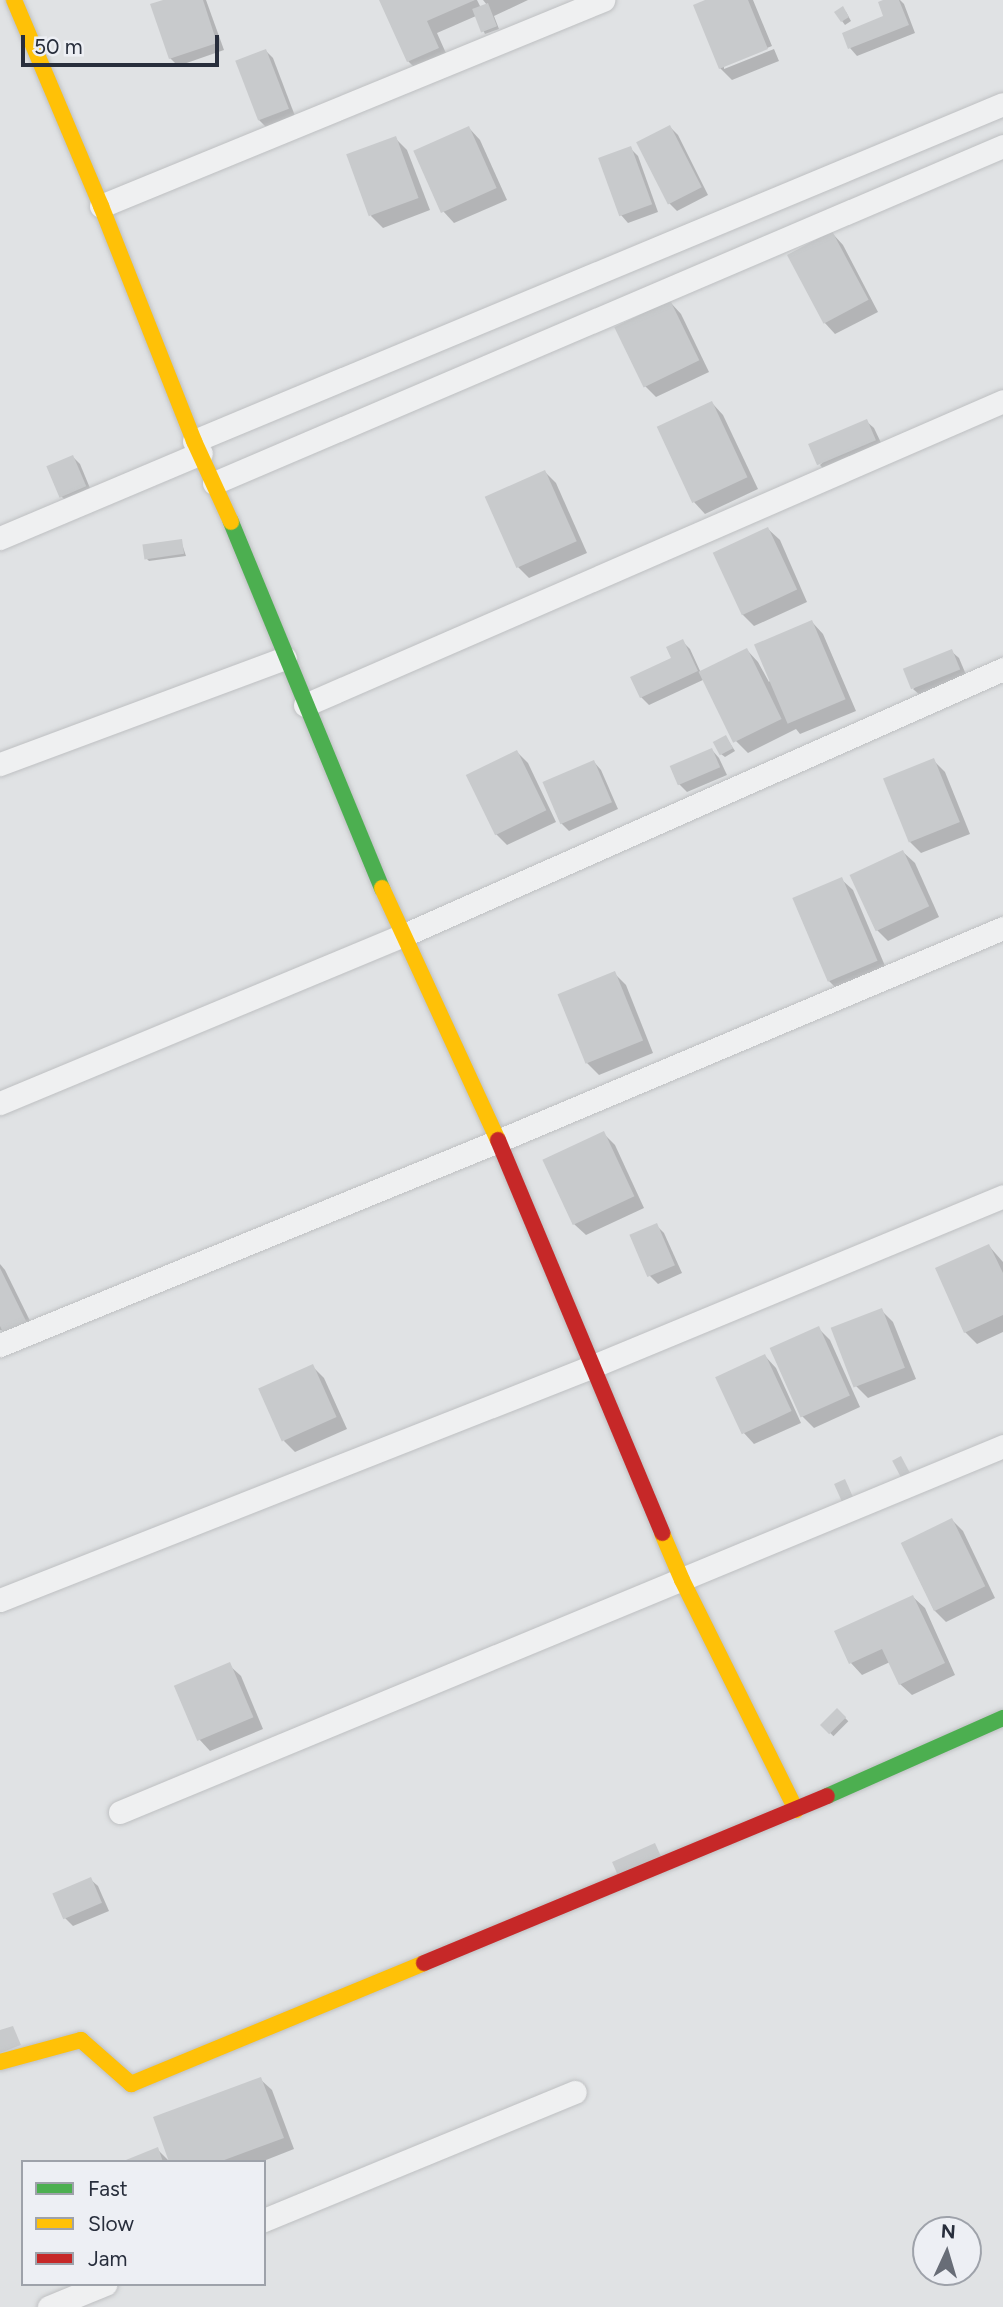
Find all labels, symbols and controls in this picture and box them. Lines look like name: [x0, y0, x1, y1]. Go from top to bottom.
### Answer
scale bar: [24, 21, 222, 65]
text: 50 m: [34, 34, 83, 59]
legend: [21, 2160, 266, 2286]
text: Fast: [88, 2176, 128, 2201]
text: Slow: [88, 2211, 134, 2236]
north arrow: [912, 2216, 982, 2286]
text: N: [940, 2220, 956, 2244]
text: Jam: [88, 2246, 127, 2271]

